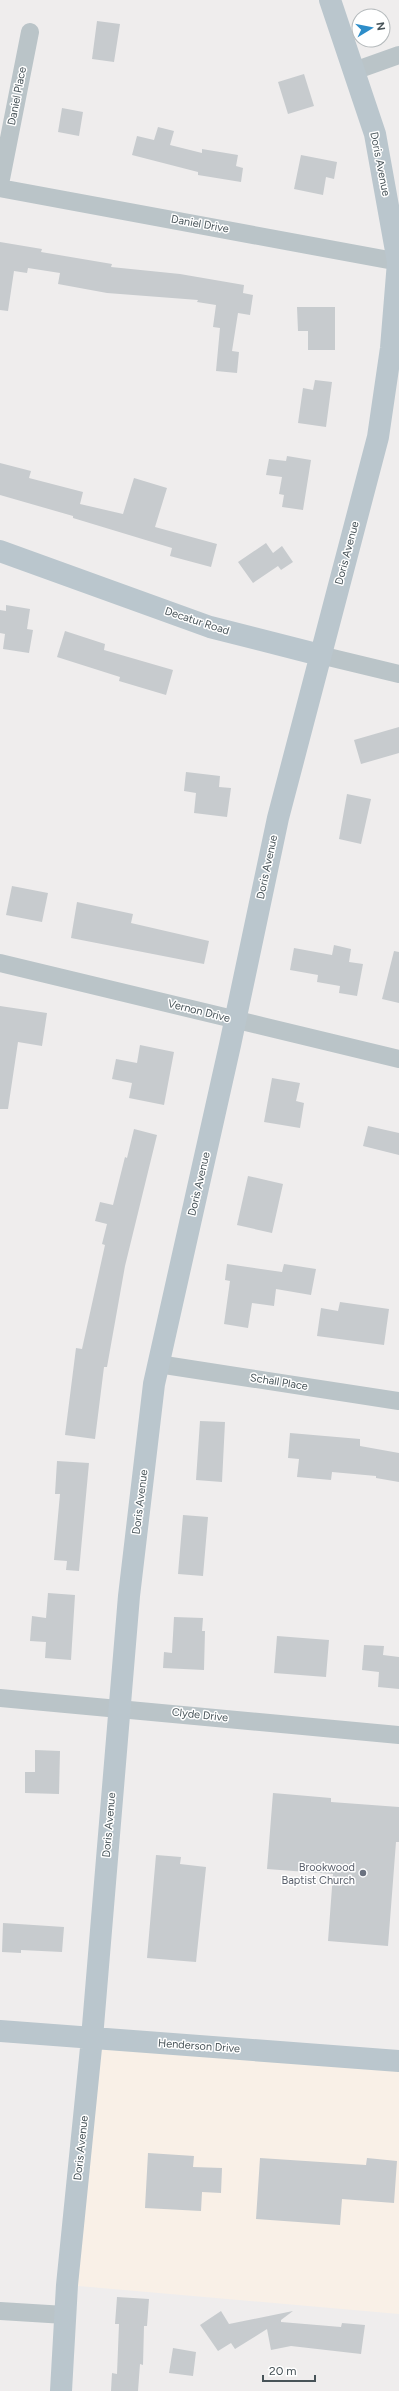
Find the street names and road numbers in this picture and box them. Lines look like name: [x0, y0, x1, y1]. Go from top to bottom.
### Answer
street label: Daniel Place: [5, 66, 29, 126]
street label: Doris Avenue: [367, 131, 393, 197]
street label: Daniel Drive: [170, 213, 230, 235]
street label: Doris Avenue: [332, 520, 362, 586]
street label: Decatur Road: [163, 604, 231, 638]
street label: Doris Avenue: [254, 834, 280, 900]
street label: Vernon Drive: [167, 997, 231, 1025]
street label: Doris Avenue: [185, 1151, 213, 1217]
street label: Schall Place: [249, 1371, 309, 1393]
street label: Doris Avenue: [130, 1469, 150, 1535]
street label: Clyde Drive: [171, 1706, 229, 1724]
street label: Doris Avenue: [100, 1792, 118, 1858]
street label: Henderson Drive: [157, 2037, 241, 2055]
street label: Doris Avenue: [71, 2115, 91, 2181]

